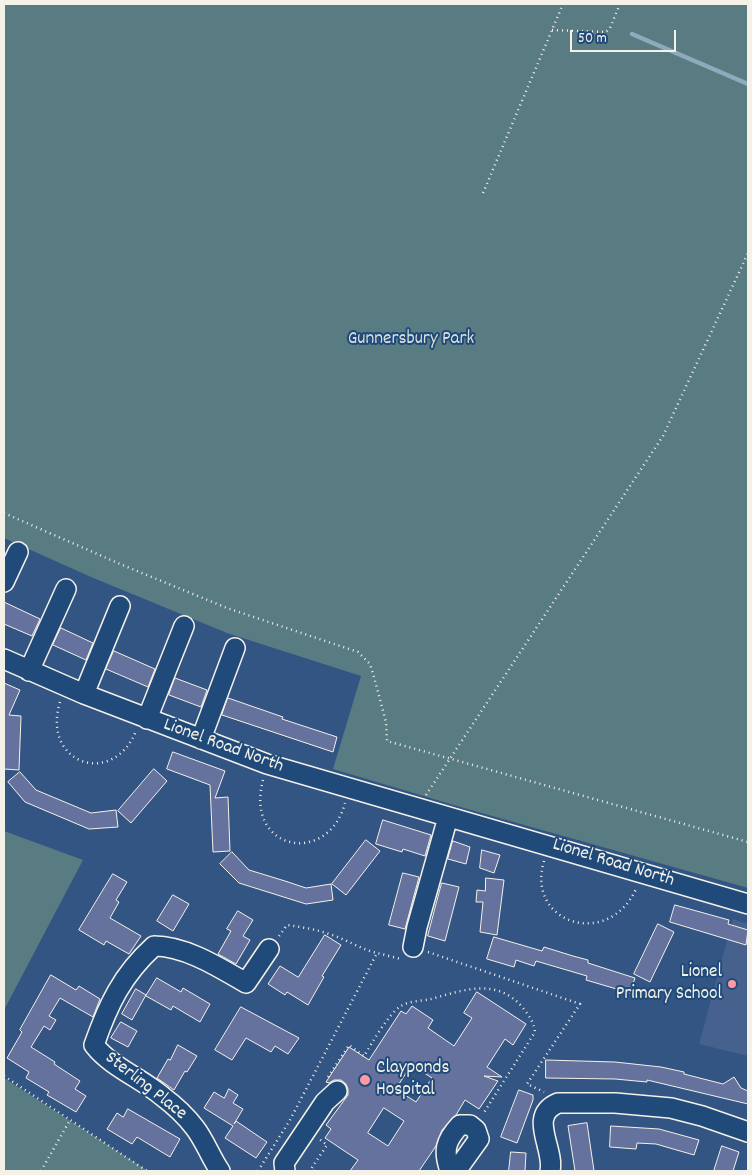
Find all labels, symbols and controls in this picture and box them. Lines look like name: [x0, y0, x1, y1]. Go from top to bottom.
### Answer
scale bar: [572, 20, 678, 52]
text: 50 m: [578, 28, 607, 50]
park label: Gunnersbury Park: [348, 329, 474, 351]
street label: Lionel Road North: [160, 715, 286, 779]
street label: Lionel Road North: [549, 835, 677, 893]
place label: Lionel Primary School: [616, 962, 722, 1006]
marker: Lionel Primary School: [726, 978, 738, 990]
street label: Sterling Place: [99, 1048, 191, 1126]
place label: Clayponds Hospital: [376, 1058, 449, 1102]
marker: Clayponds Hospital: [358, 1073, 372, 1087]

